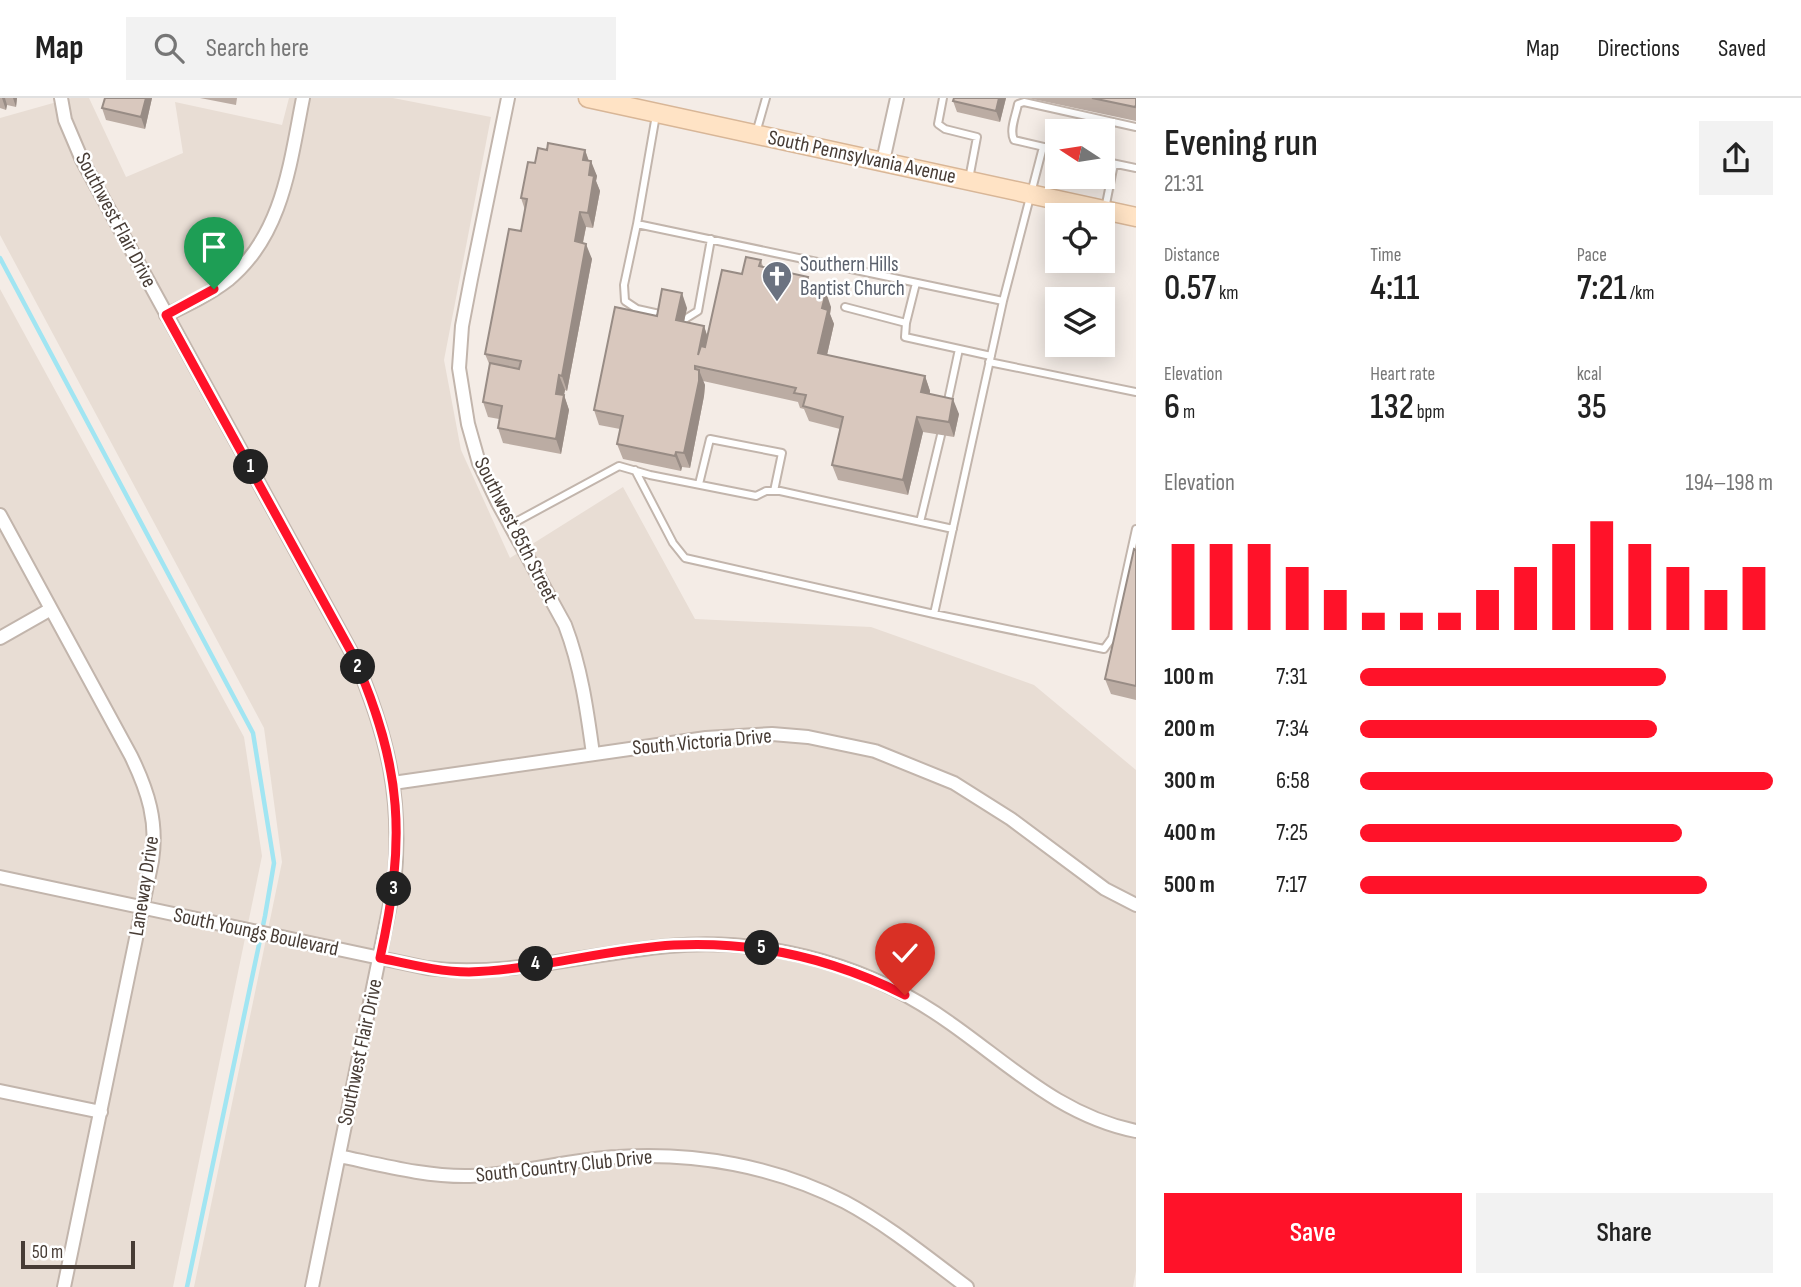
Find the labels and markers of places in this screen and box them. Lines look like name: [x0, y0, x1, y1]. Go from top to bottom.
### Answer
pin: [184, 217, 244, 289]
place label: Southern Hills Baptist Church: [800, 252, 905, 301]
church icon: Southern Hills Baptist Church: [760, 259, 794, 303]
pin: 1: [233, 450, 268, 484]
pin: 2: [340, 650, 376, 684]
pin: 3: [376, 872, 412, 906]
pin: [875, 923, 935, 995]
pin: 5: [744, 930, 780, 966]
pin: 4: [518, 946, 554, 982]

